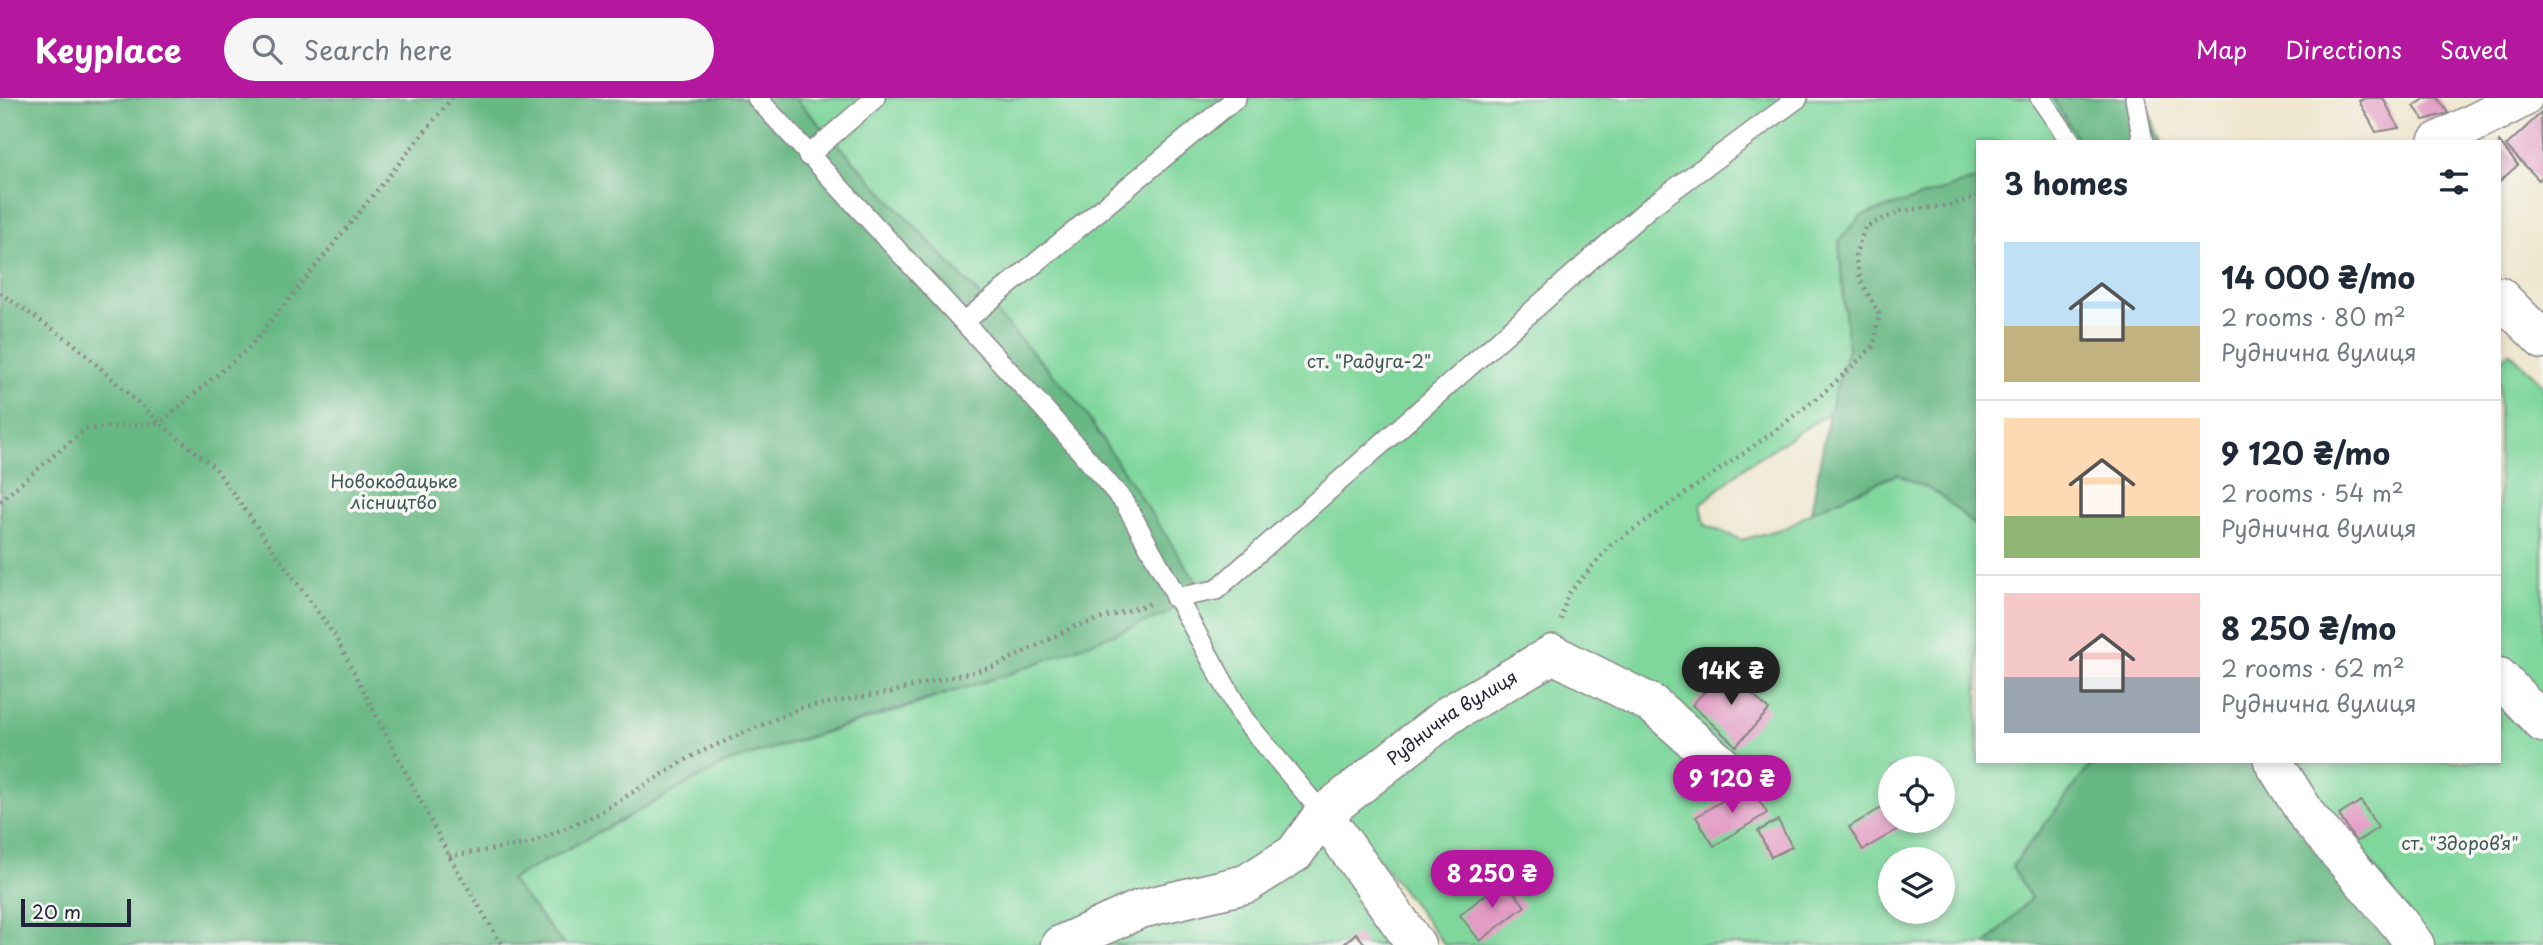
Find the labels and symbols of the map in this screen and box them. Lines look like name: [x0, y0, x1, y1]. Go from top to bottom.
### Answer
park label: ст. "Радуга-2": [1307, 347, 1431, 374]
park label: Новокодацьке лісництво: [331, 467, 458, 515]
pin: 14K ₴: [1682, 648, 1780, 707]
street label: Руднична вулиця: [1380, 663, 1522, 771]
pin: 9 120 ₴: [1667, 756, 1797, 815]
park label: ст. "Здоров’я": [2401, 829, 2519, 856]
pin: 8 250 ₴: [1427, 850, 1557, 910]
scale bar: [21, 896, 131, 928]

